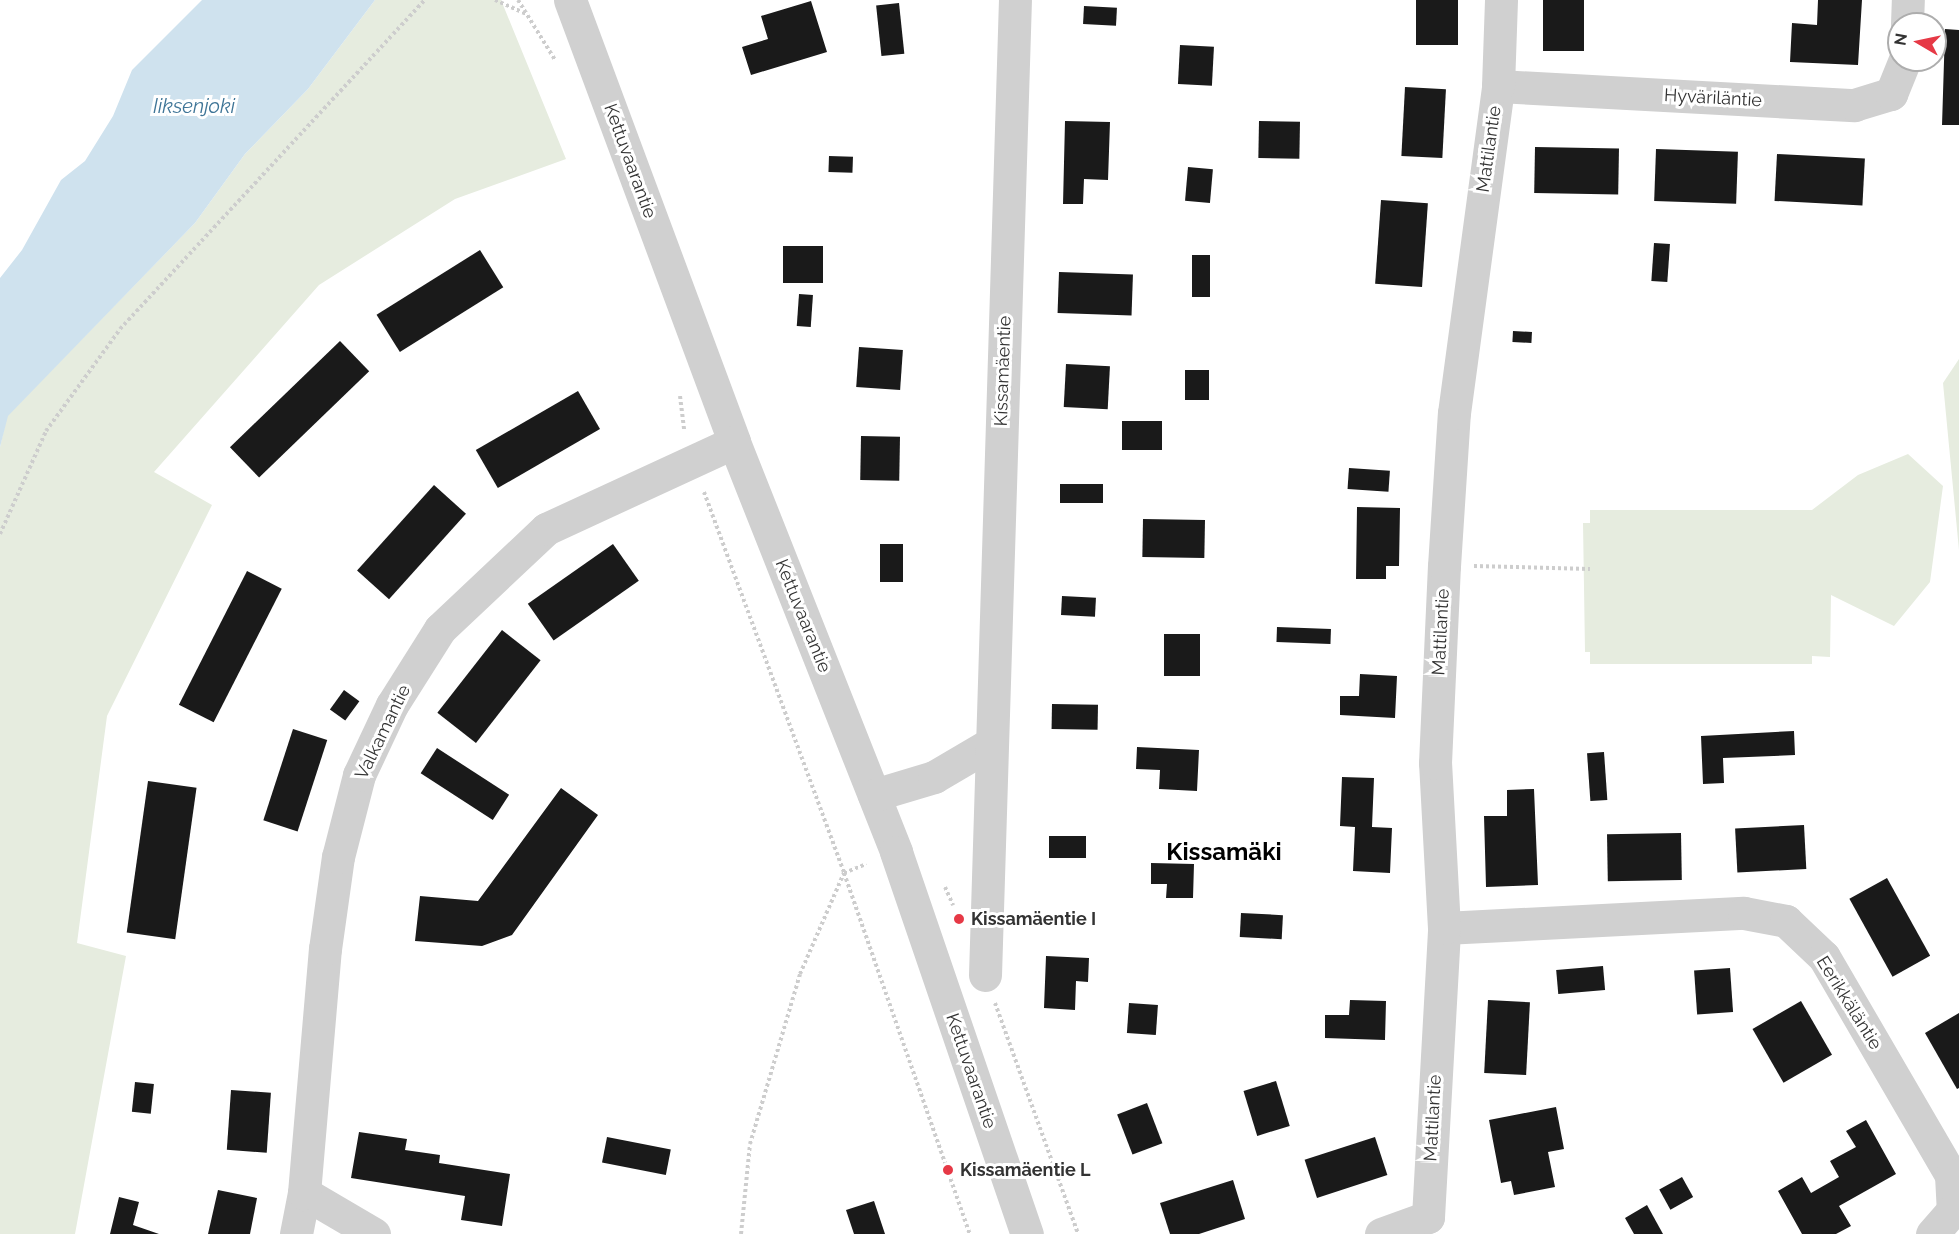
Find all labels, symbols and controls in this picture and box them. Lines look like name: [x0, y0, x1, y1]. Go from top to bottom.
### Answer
north arrow: [1887, 12, 1947, 72]
text: N: [1890, 32, 1911, 47]
street label: Hyväriläntie: [1663, 85, 1763, 111]
water label: Iiksenjoki: [153, 94, 235, 118]
street label: Kettuvaarantie: [599, 101, 661, 221]
street label: Mattilantie: [1472, 104, 1506, 194]
street label: Kissamäentie: [990, 315, 1016, 427]
street label: Kettuvaarantie: [770, 556, 836, 676]
street label: Mattilantie: [1428, 588, 1454, 676]
street label: Valkamantie: [351, 681, 415, 783]
district label: Kissamäki: [1166, 838, 1282, 866]
place label: Kissamäentie I: [971, 908, 1096, 930]
marker: Kissamäentie I: [952, 912, 966, 926]
street label: Eerikkäläntie: [1812, 952, 1886, 1054]
street label: Kettuvaarantie: [941, 1011, 1001, 1131]
street label: Mattilantie: [1420, 1074, 1446, 1162]
place label: Kissamäentie L: [960, 1159, 1091, 1181]
marker: Kissamäentie L: [941, 1163, 955, 1177]

